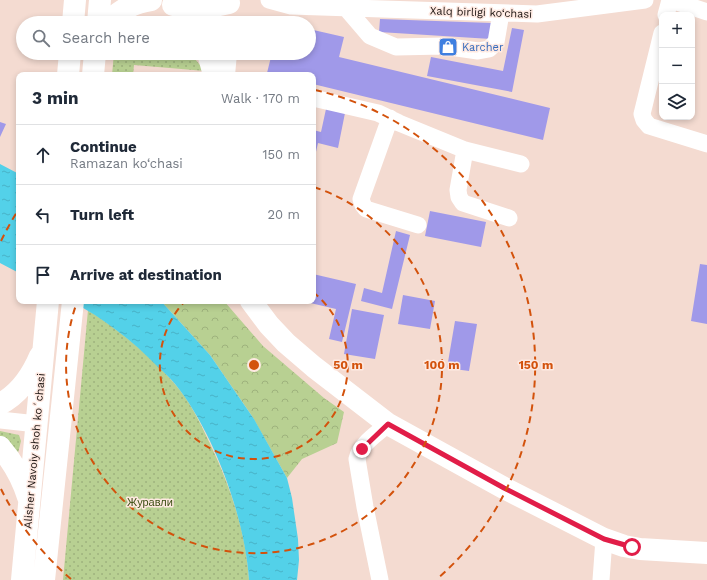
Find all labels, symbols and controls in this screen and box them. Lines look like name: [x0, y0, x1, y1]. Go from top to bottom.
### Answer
street label: Xalq birligi ko‘chasi: [430, 4, 532, 21]
map controls: [659, 12, 695, 120]
button: +: [659, 12, 695, 48]
search box: [16, 16, 316, 60]
icon: search: [30, 27, 52, 49]
text: Search here: [62, 29, 150, 47]
shop icon: Karcher: [437, 36, 459, 58]
place label: Karcher: [462, 41, 504, 54]
button: −: [659, 48, 695, 84]
button: layers: [659, 84, 695, 120]
text: 3 min: [32, 88, 78, 108]
text: Walk · 170 m: [221, 91, 300, 106]
text: Continue: [70, 138, 137, 156]
icon: ahead: [32, 144, 54, 166]
text: 150 m: [262, 147, 300, 162]
text: Ramazan ko‘chasi: [70, 156, 183, 171]
icon: left: [32, 204, 54, 226]
text: Turn left: [70, 206, 134, 224]
text: 20 m: [268, 207, 300, 222]
icon: arrive: [32, 264, 54, 286]
text: Arrive at destination: [70, 266, 222, 284]
centre of rings: [247, 358, 261, 372]
text: 50 m: [333, 358, 363, 372]
text: 100 m: [424, 358, 460, 372]
text: 150 m: [519, 358, 553, 372]
street label: Alisher Navoiy shoh koʻchasi: [21, 373, 48, 529]
route end: [353, 440, 371, 458]
park label: Журавли: [127, 496, 173, 509]
route start: [623, 538, 641, 556]

